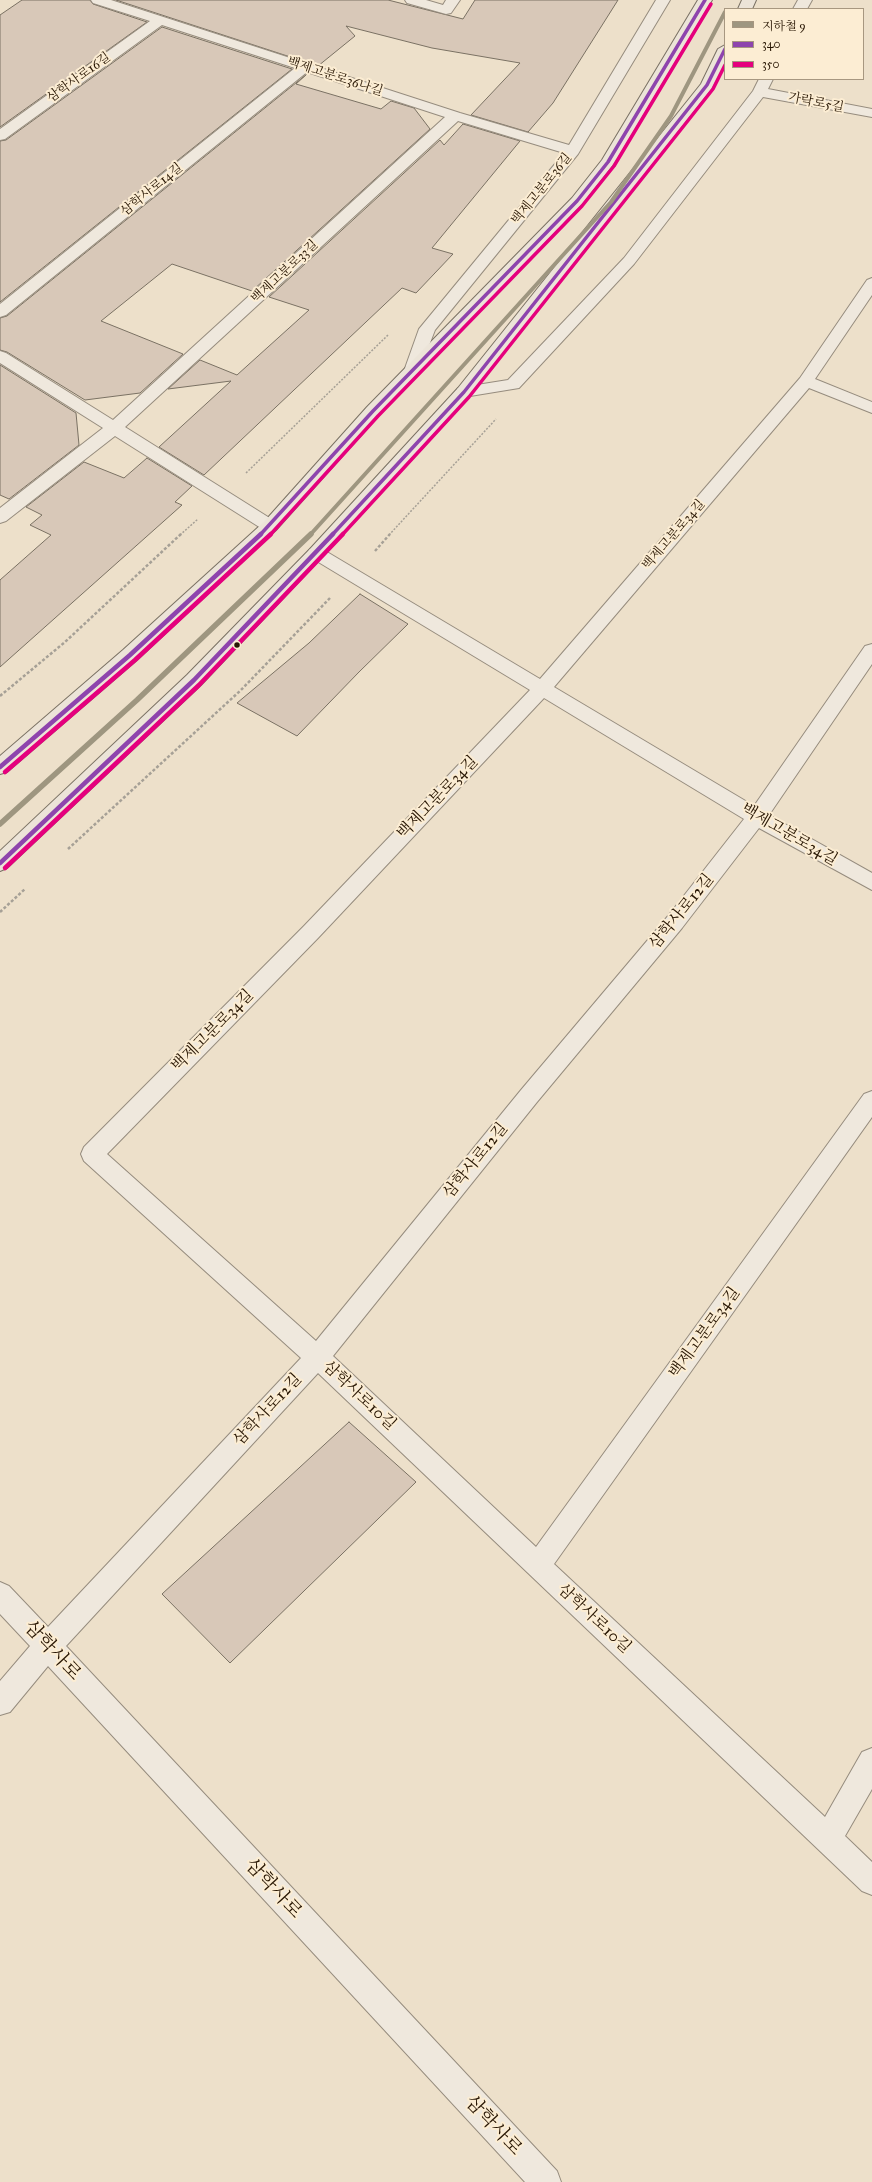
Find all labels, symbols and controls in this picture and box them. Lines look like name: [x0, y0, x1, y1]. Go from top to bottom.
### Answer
legend: [724, 8, 864, 80]
text: 지하철 9: [762, 19, 806, 33]
text: 340: [762, 37, 780, 51]
street label: 삼학사로16길: [44, 50, 114, 106]
street label: 백제고분로36나길: [285, 54, 385, 100]
text: 350: [762, 57, 779, 71]
street label: 가락로5길: [787, 90, 845, 116]
street label: 백제고분로36길: [508, 150, 576, 228]
street label: 삼학사로14길: [118, 160, 186, 220]
street label: 백제고분로33길: [248, 237, 322, 307]
street label: 백제고분로34길: [639, 497, 709, 573]
unlabelled marker: [232, 640, 242, 650]
street label: 백제고분로34길: [394, 752, 482, 844]
street label: 백제고분로34길: [737, 800, 841, 870]
street label: 삼학사로12길: [646, 870, 718, 954]
street label: 백제고분로34길: [168, 986, 258, 1076]
street label: 삼학사로12길: [440, 1119, 512, 1203]
street label: 백제고분로34길: [665, 1284, 745, 1382]
street label: 삼학사로10길: [319, 1357, 399, 1435]
street label: 삼학사로12길: [230, 1370, 306, 1450]
street label: 삼학사로10길: [554, 1580, 634, 1658]
street label: 삼학사로: [19, 1616, 85, 1686]
street label: 삼학사로: [240, 1854, 306, 1924]
street label: 삼학사로: [460, 2091, 526, 2161]

